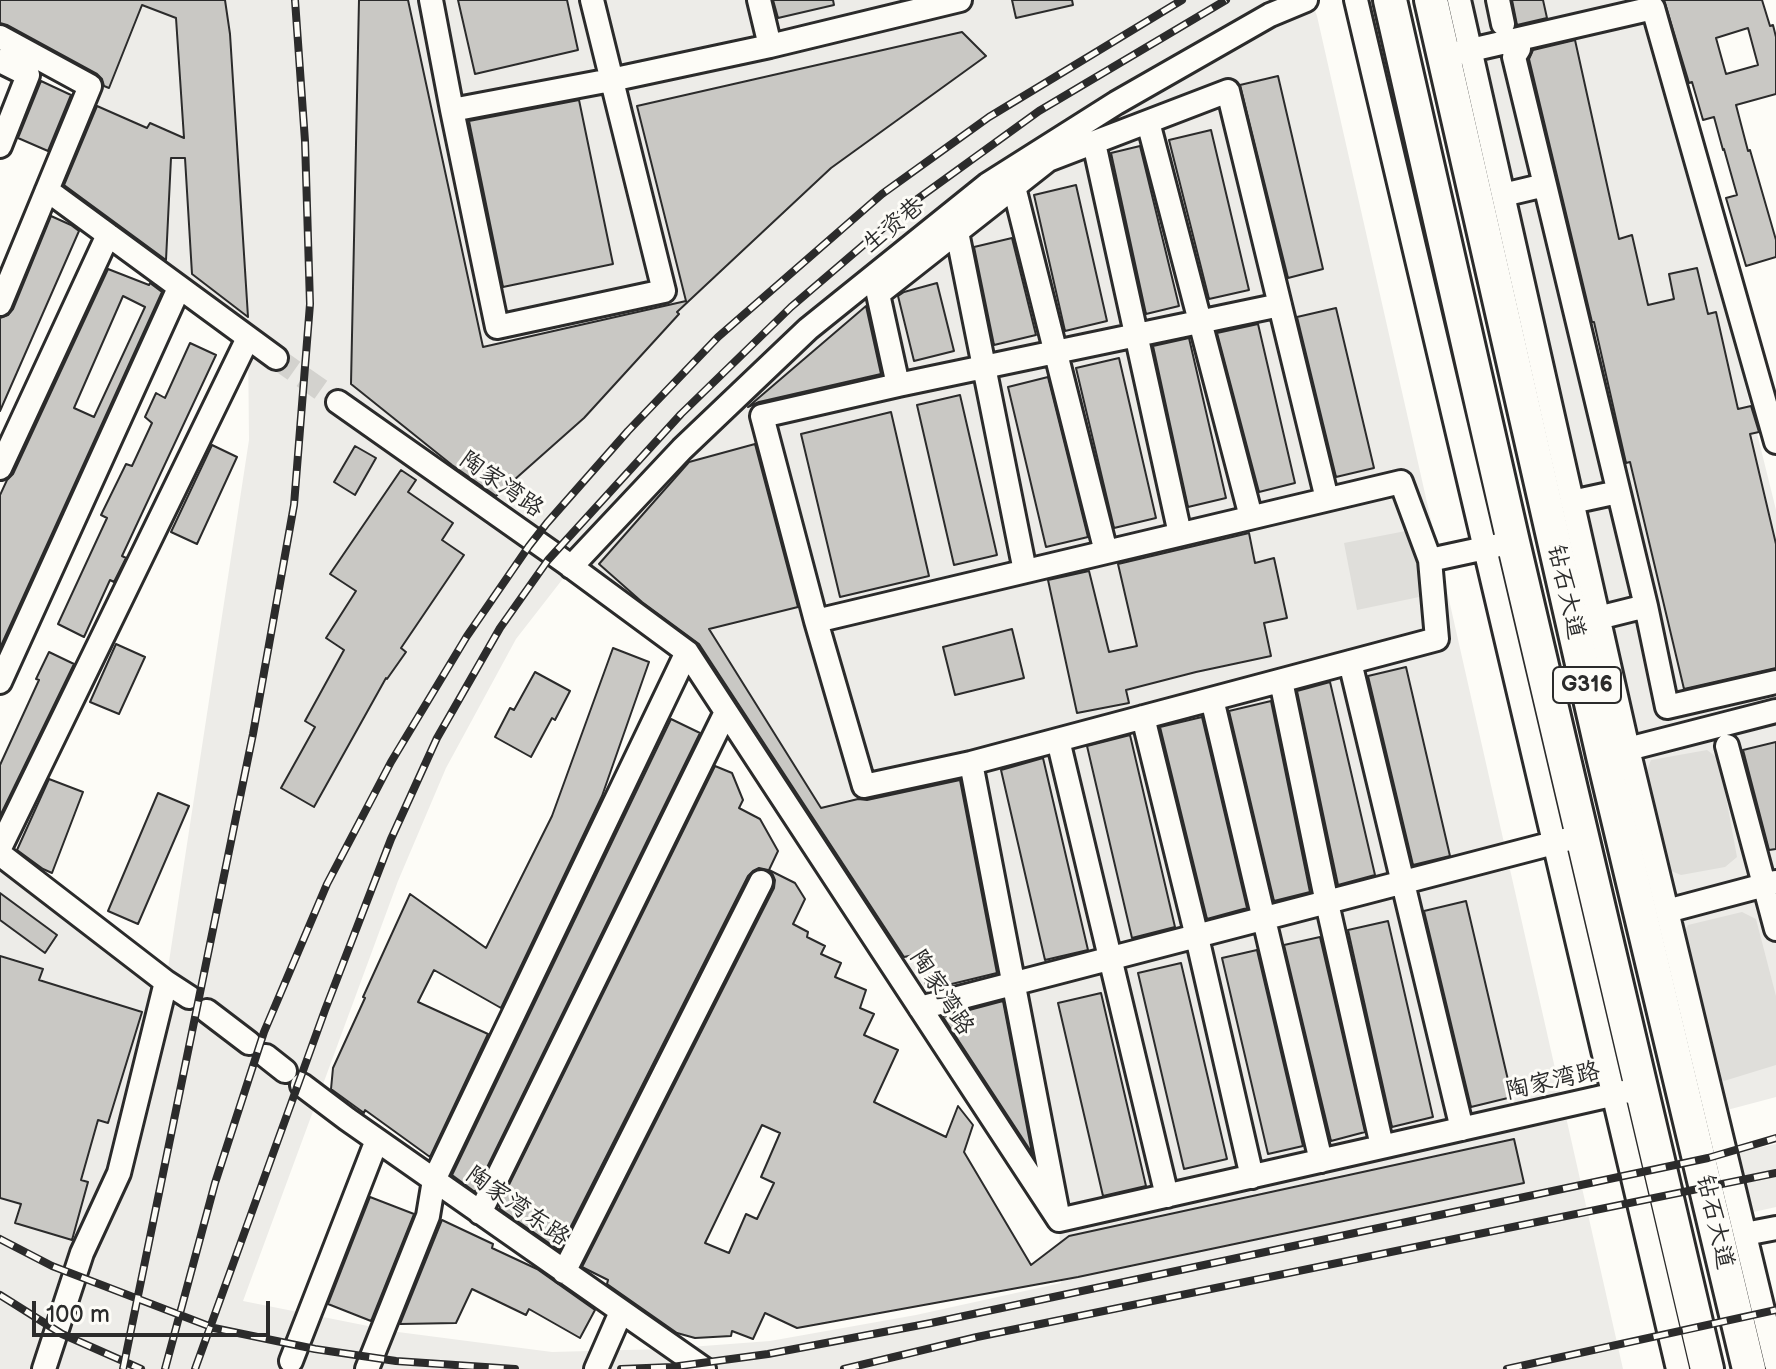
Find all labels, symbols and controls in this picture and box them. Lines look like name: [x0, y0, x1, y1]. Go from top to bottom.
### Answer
street label: 生资巷: [857, 192, 931, 260]
street label: 陶家湾路: [453, 446, 549, 524]
street label: 钻石大道: [1540, 542, 1590, 642]
road number: G316: [1553, 667, 1621, 703]
street label: 陶家湾路: [903, 945, 979, 1041]
street label: 陶家湾路: [1503, 1057, 1603, 1107]
street label: 陶家湾东路: [460, 1161, 574, 1253]
street label: 钻石大道: [1689, 1172, 1739, 1272]
scale bar: [36, 1285, 274, 1335]
text: 100 m: [46, 1300, 110, 1329]

